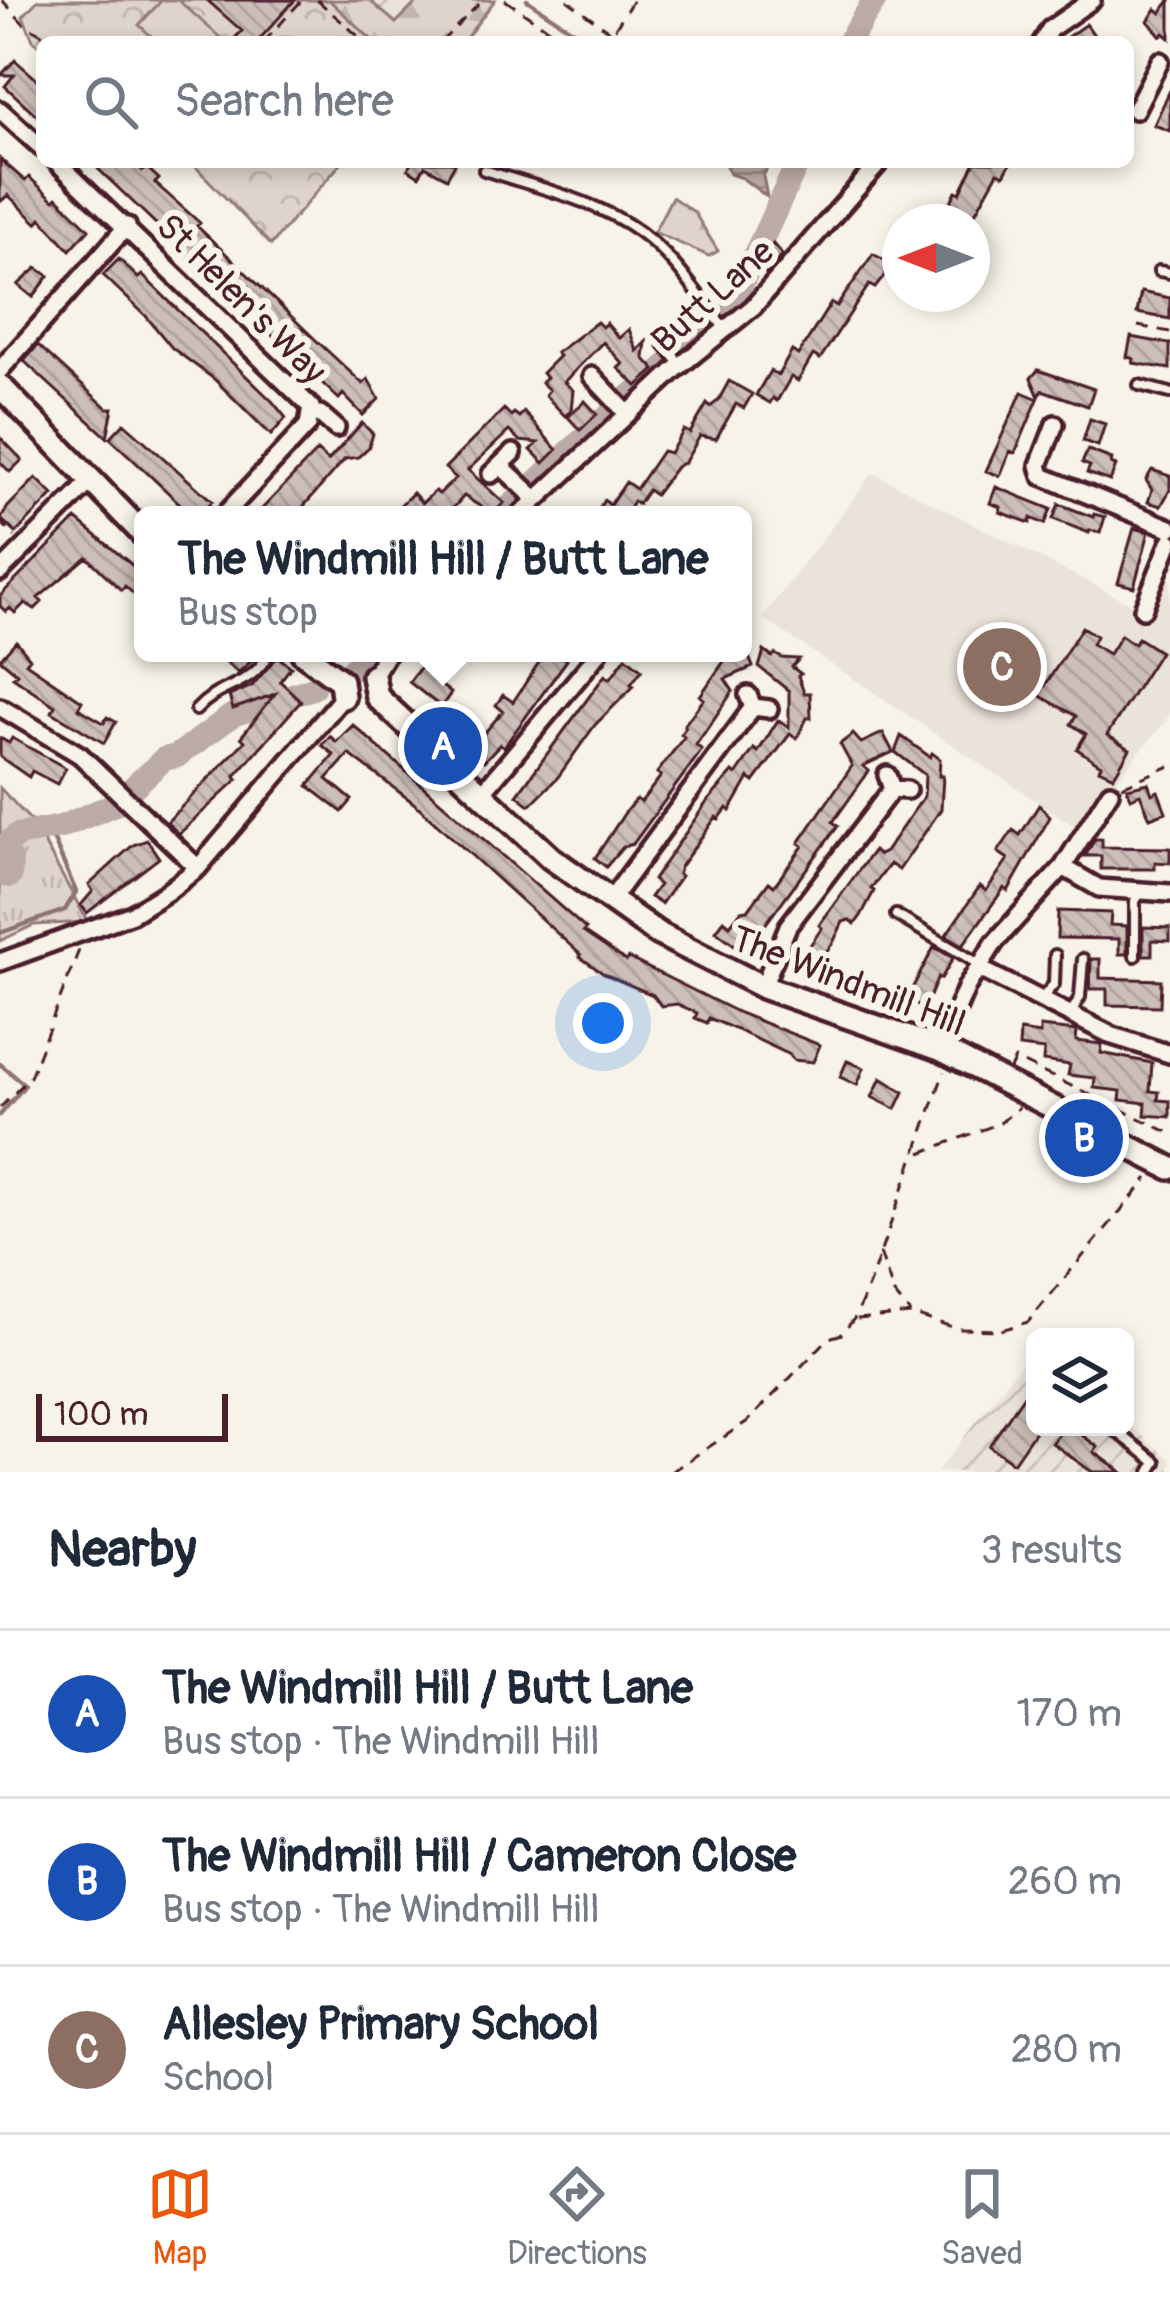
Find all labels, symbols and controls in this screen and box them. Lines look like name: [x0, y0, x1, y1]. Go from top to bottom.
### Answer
search box: [36, 36, 1134, 168]
icon: search: [78, 69, 144, 135]
text: Search here: [174, 74, 394, 130]
north arrow: [882, 204, 990, 312]
street label: St Helen's Way: [146, 205, 335, 394]
street label: Butt Lane: [642, 229, 784, 363]
popup: [134, 506, 752, 662]
text: The Windmill Hill / Butt Lane: [177, 532, 709, 588]
text: Bus stop: [177, 588, 318, 637]
pin: C: [963, 622, 1041, 712]
pin: A: [404, 701, 482, 791]
street label: The Windmill Hill: [725, 916, 972, 1047]
your location: [573, 993, 633, 1053]
pin: B: [1045, 1093, 1123, 1183]
map controls: [1026, 1328, 1134, 1436]
button: layers: [1026, 1328, 1134, 1436]
scale bar: [36, 1388, 228, 1441]
text: 100 m: [54, 1394, 148, 1435]
text: Nearby: [48, 1518, 196, 1582]
text: 3 results: [981, 1526, 1122, 1575]
text: The Windmill Hill / Butt Lane: [162, 1661, 693, 1717]
text: A: [74, 1689, 100, 1738]
text: 170 m: [1016, 1689, 1122, 1738]
text: Bus stop · The Windmill Hill: [162, 1717, 599, 1766]
text: The Windmill Hill / Cameron Close: [162, 1829, 796, 1885]
text: B: [76, 1857, 98, 1906]
text: 260 m: [1008, 1857, 1122, 1906]
text: Bus stop · The Windmill Hill: [162, 1885, 599, 1934]
text: Allesley Primary School: [162, 1997, 599, 2053]
text: C: [75, 2025, 99, 2074]
text: 280 m: [1011, 2025, 1122, 2074]
text: School: [162, 2053, 274, 2102]
tab: Map: [147, 2161, 213, 2274]
tab: Directions: [507, 2161, 647, 2274]
tab: Saved: [941, 2161, 1023, 2274]

